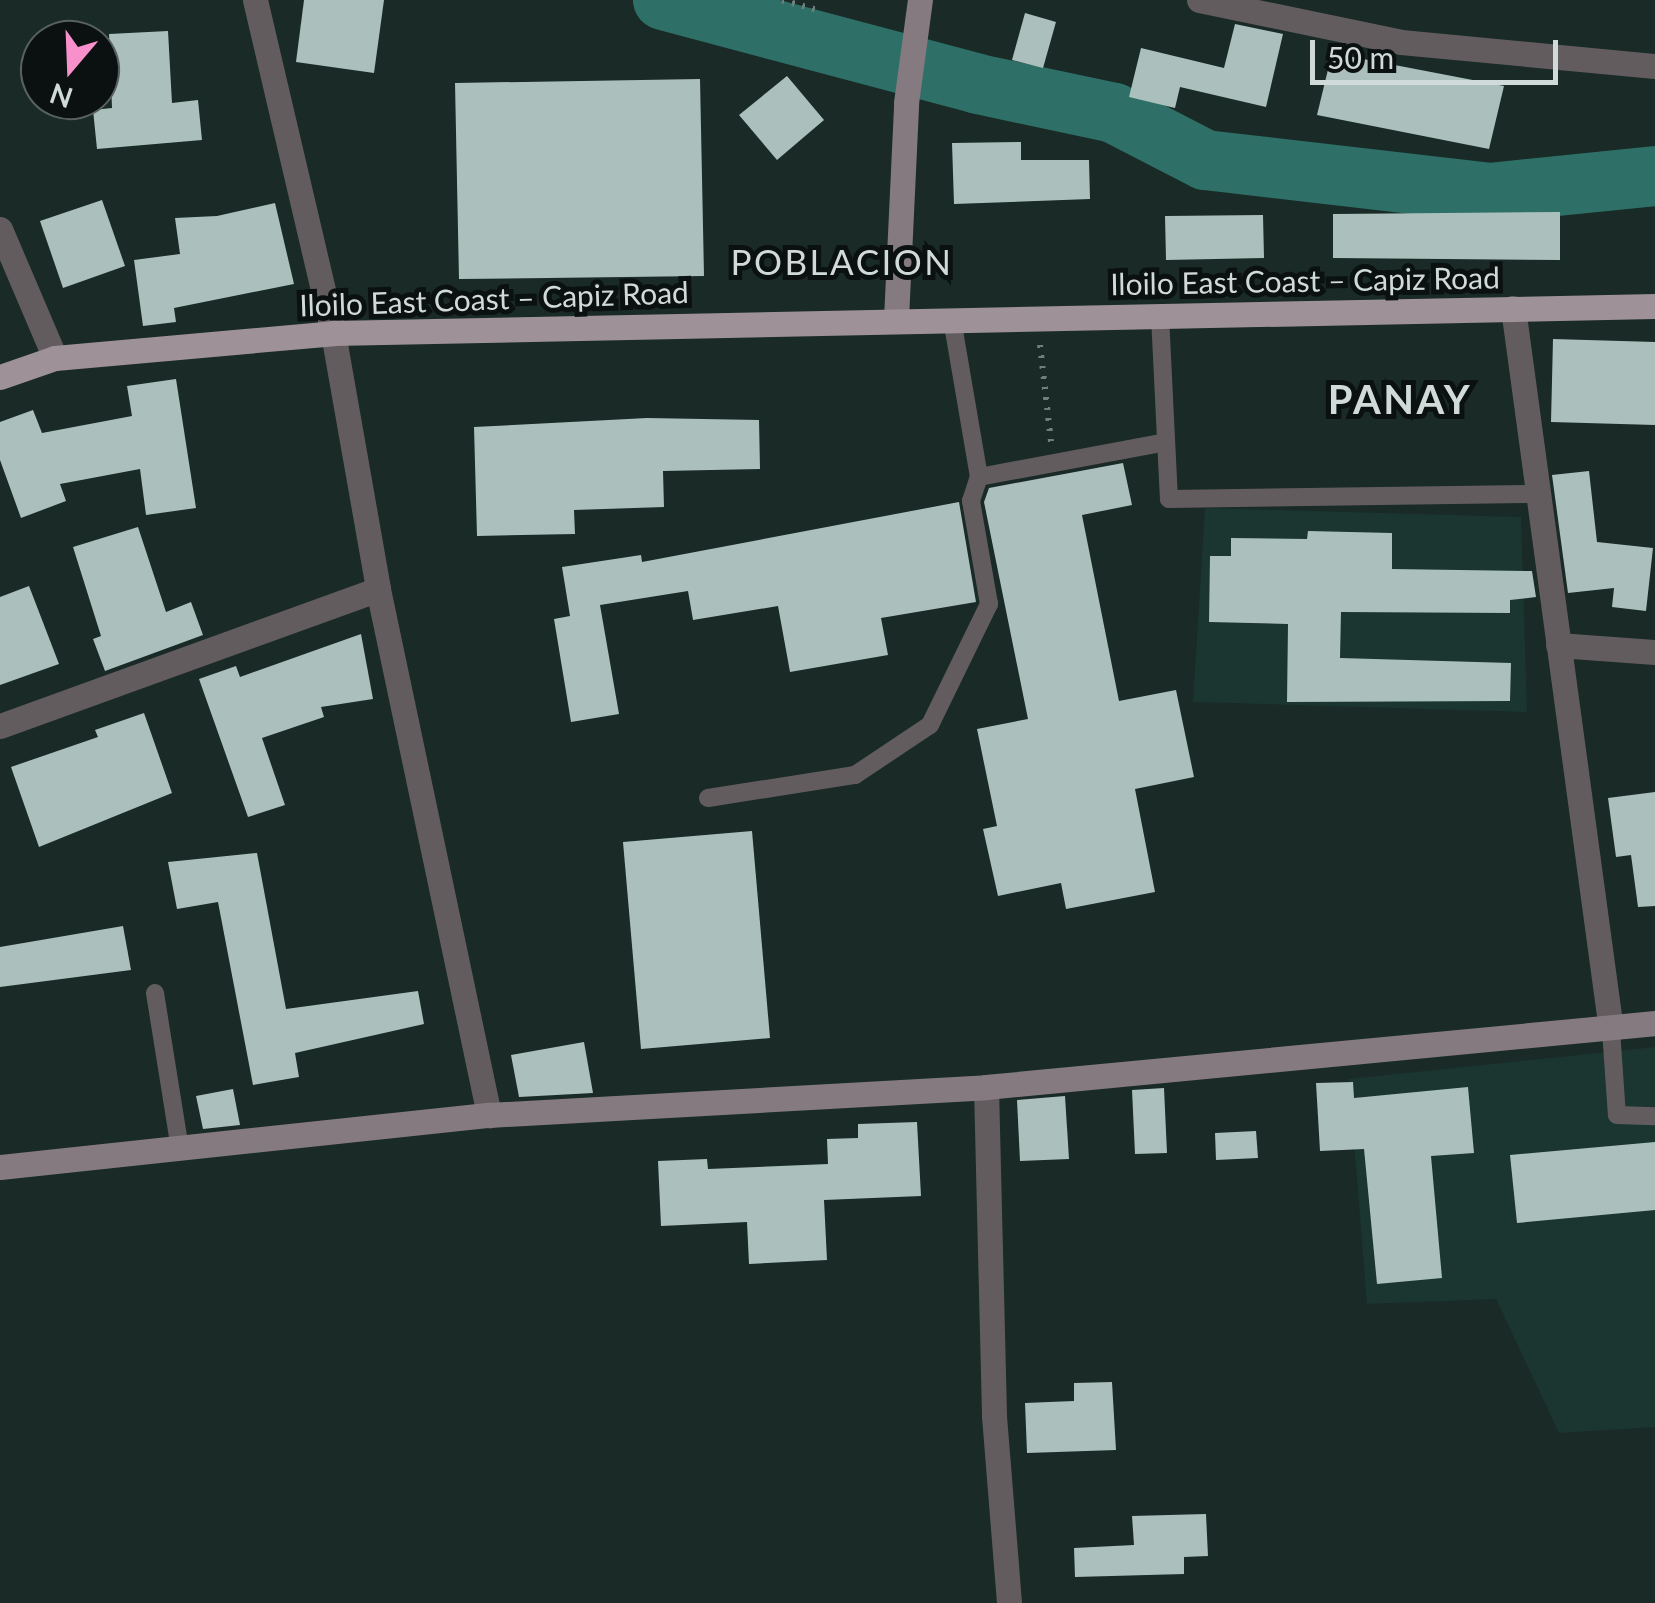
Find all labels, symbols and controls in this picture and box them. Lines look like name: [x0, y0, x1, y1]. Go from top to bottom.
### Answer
north arrow: [20, 20, 120, 120]
scale bar: [1315, 20, 1562, 82]
text: 50 m: [1327, 39, 1394, 75]
text: N: [45, 77, 77, 116]
district label: POBLACION: [730, 240, 954, 282]
street label: Iloilo East Coast – Capiz Road: [1110, 259, 1500, 301]
street label: Iloilo East Coast – Capiz Road: [299, 273, 689, 323]
district label: PANAY: [1328, 375, 1472, 423]

